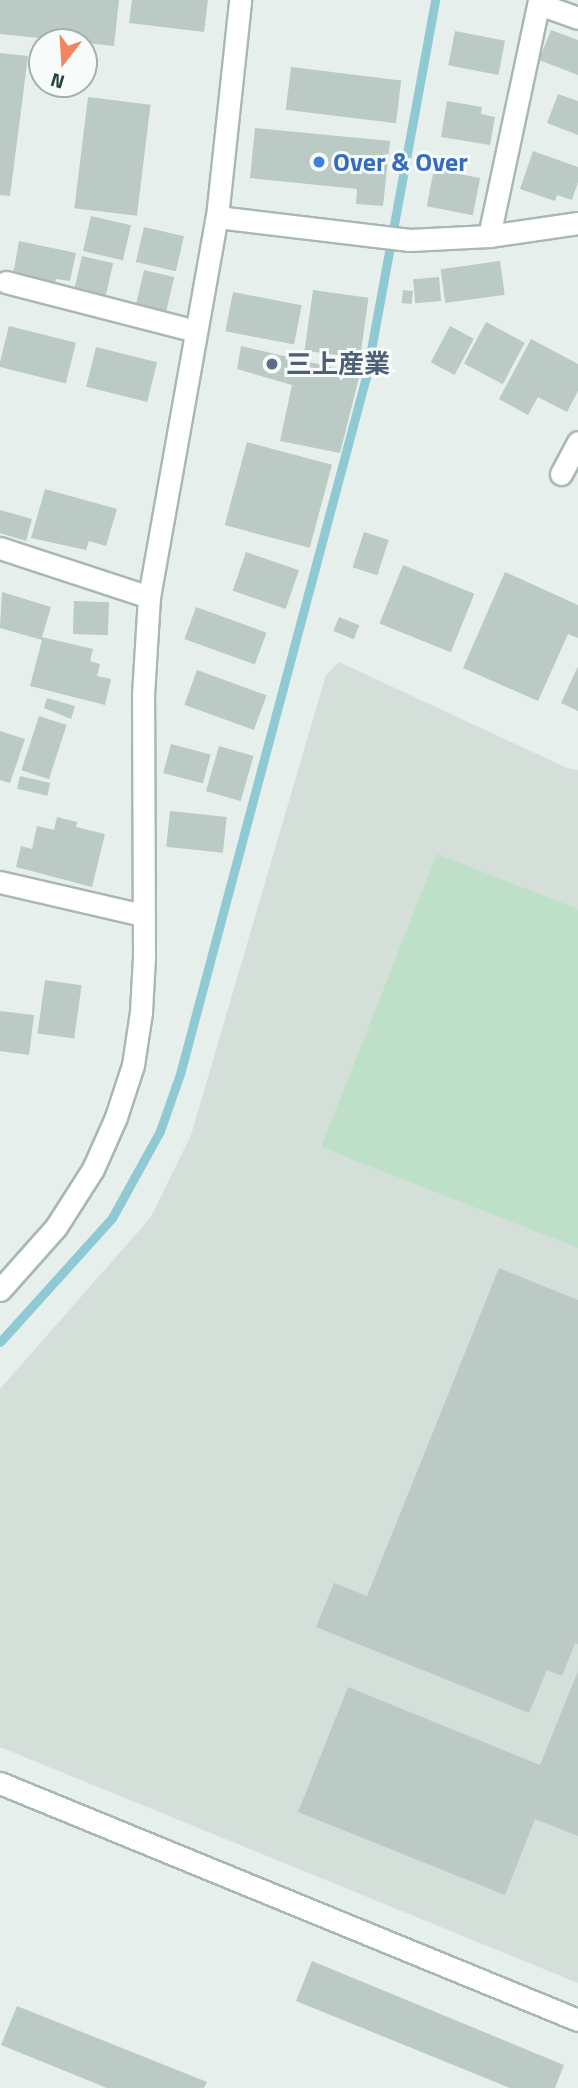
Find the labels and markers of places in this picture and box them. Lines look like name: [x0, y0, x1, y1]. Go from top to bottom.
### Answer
place label: Over & Over: [333, 146, 468, 178]
marker: Over & Over: [311, 154, 327, 170]
place label: 三上産業: [286, 348, 390, 380]
marker: 三上産業: [264, 356, 280, 372]

